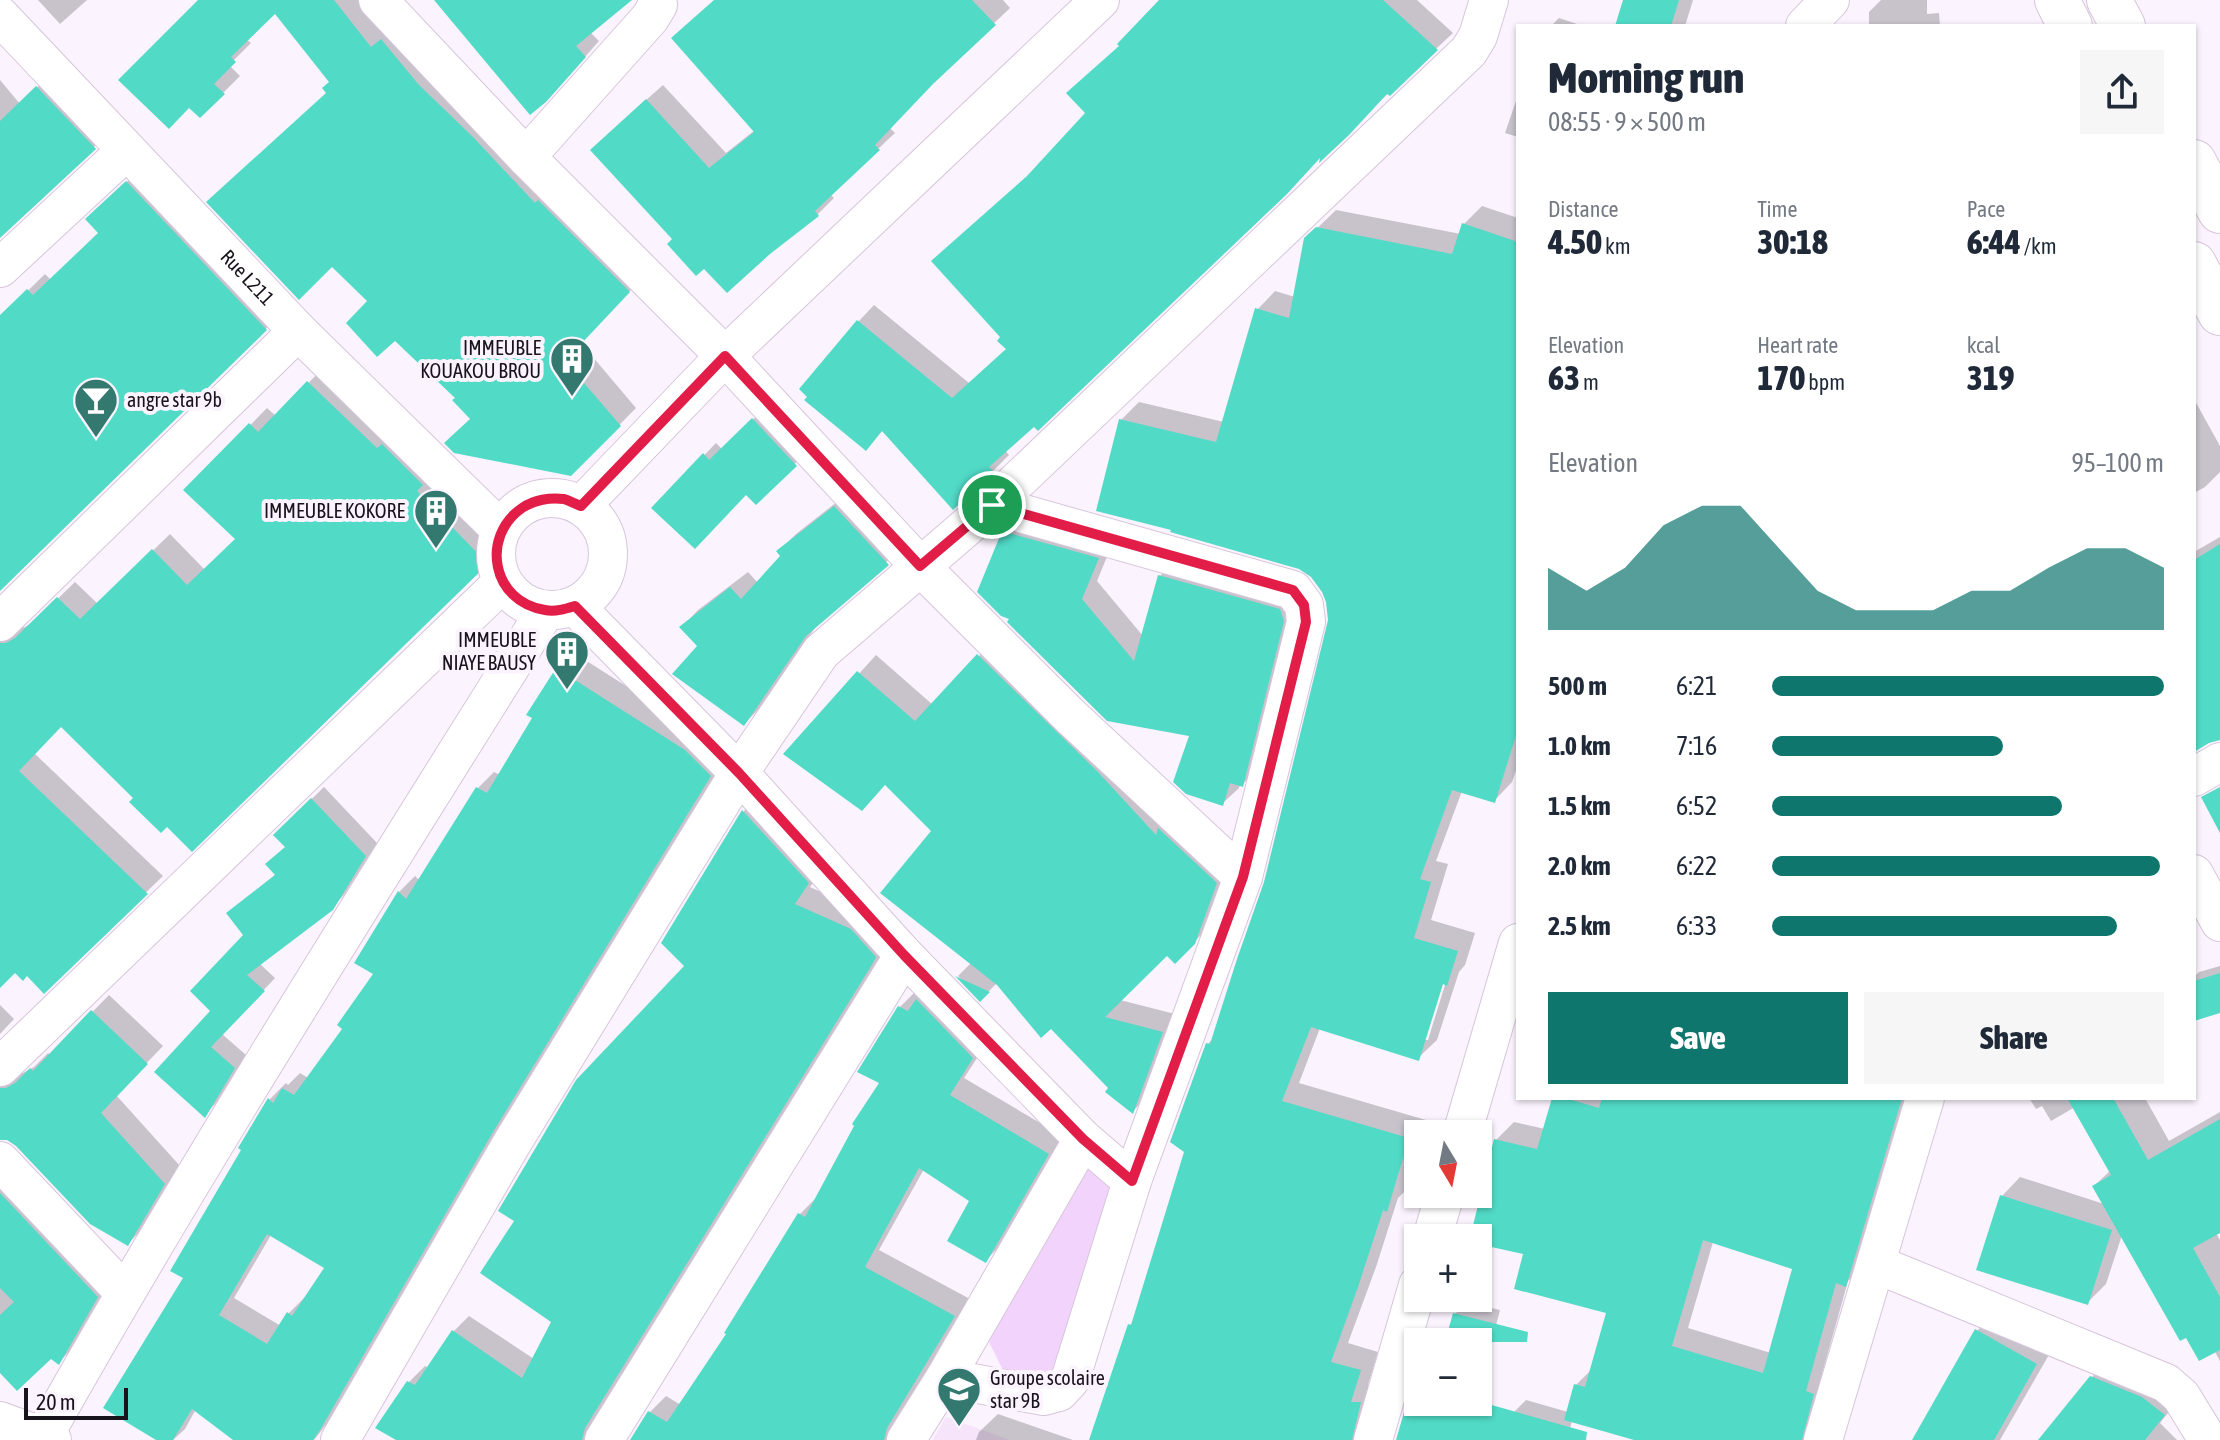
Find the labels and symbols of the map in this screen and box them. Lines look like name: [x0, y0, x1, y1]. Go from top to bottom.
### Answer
street label: Rue L211: [216, 245, 279, 310]
building icon: IMMEUBLE KOUAKOU BROU: [548, 335, 596, 398]
place label: IMMEUBLE KOUAKOU BROU: [420, 336, 541, 382]
bar icon: angre star 9b: [72, 376, 120, 439]
place label: angre star 9b: [127, 388, 222, 411]
pin: [958, 471, 1026, 539]
building icon: IMMEUBLE KOKORE: [412, 487, 460, 550]
place label: IMMEUBLE KOKORE: [264, 499, 405, 522]
place label: IMMEUBLE NIAYE BAUSY: [442, 628, 536, 674]
building icon: IMMEUBLE NIAYE BAUSY: [543, 628, 591, 691]
north arrow: [1404, 1120, 1492, 1208]
school or university icon: Groupe scolaire star 9B: [935, 1365, 983, 1428]
place label: Groupe scolaire star 9B: [990, 1366, 1105, 1412]
scale bar: [24, 1384, 128, 1420]

